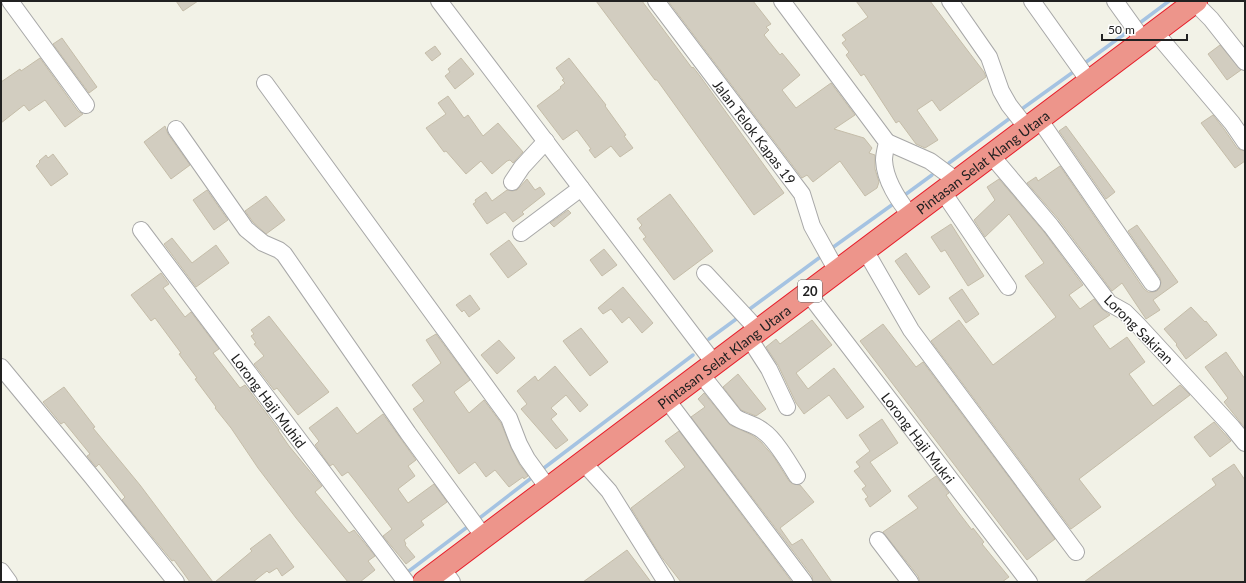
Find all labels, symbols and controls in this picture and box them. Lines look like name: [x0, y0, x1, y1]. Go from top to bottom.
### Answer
scale bar: [1102, 16, 1187, 42]
text: 50 m: [1108, 22, 1135, 37]
street label: Jalan Telok Kapas 19: [710, 76, 800, 187]
street label: Pintasan Selat Klang Utara: [913, 106, 1052, 217]
road number: 20: [798, 280, 822, 302]
street label: Lorong Sakiran: [1101, 291, 1177, 367]
street label: Pintasan Selat Klang Utara: [654, 301, 794, 412]
street label: Lorong Haji Muhid: [228, 350, 310, 451]
street label: Lorong Haji Mukri: [878, 389, 959, 487]

